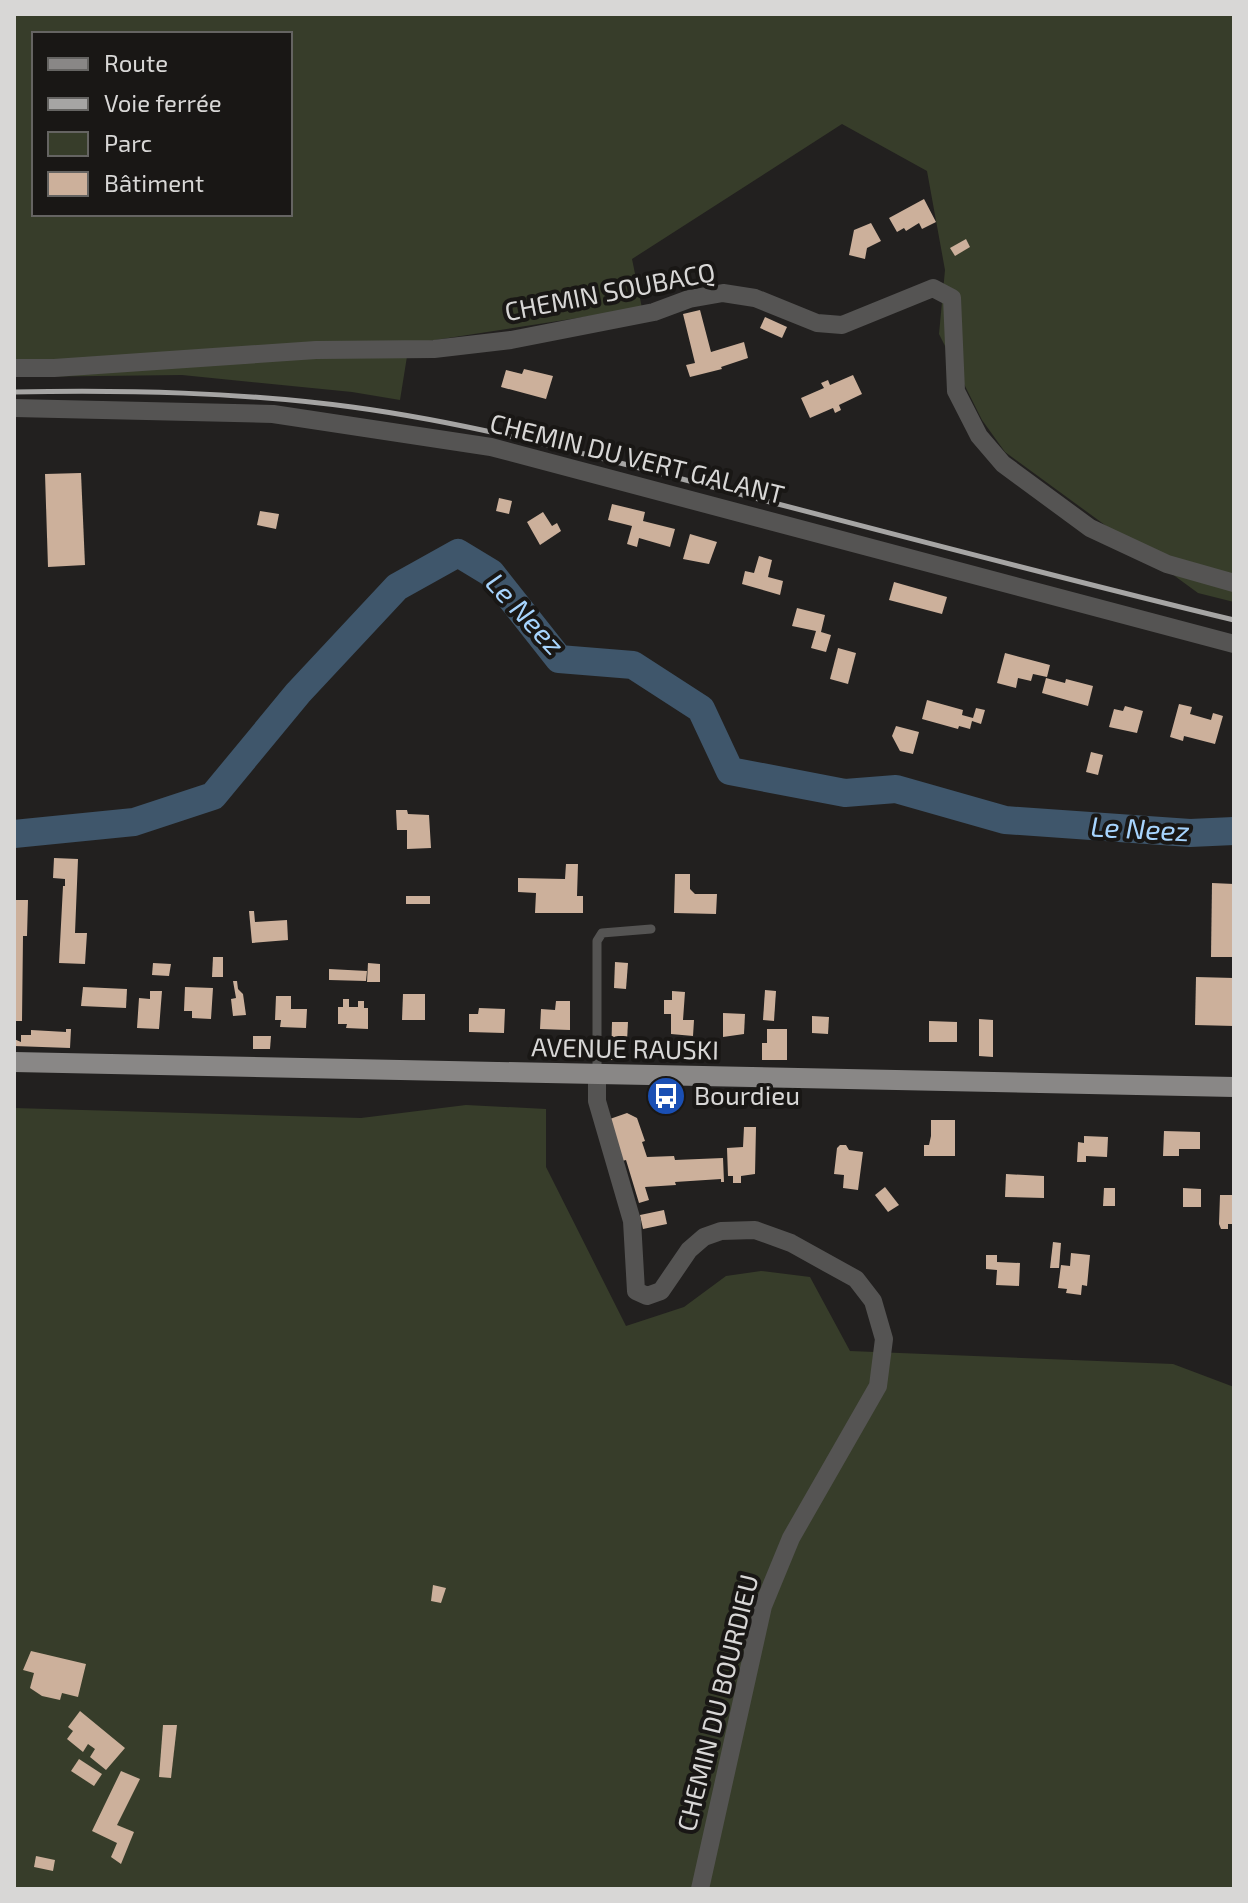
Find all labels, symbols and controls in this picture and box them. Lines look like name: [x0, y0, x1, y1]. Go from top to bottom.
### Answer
legend: [32, 32, 292, 216]
text: Route: [104, 48, 168, 77]
text: Voie ferrée: [104, 88, 222, 117]
text: Parc: [104, 128, 152, 157]
text: Bâtiment: [104, 168, 204, 197]
street label: CHEMIN SOUBACQ: [502, 255, 718, 326]
street label: CHEMIN DU VERT GALANT: [487, 406, 788, 509]
water label: Le Neez: [479, 565, 572, 661]
water label: Le Neez: [1090, 808, 1190, 848]
street label: AVENUE RAUSKI: [531, 1030, 719, 1065]
bus stop icon: Bourdieu: [645, 1075, 687, 1117]
place label: Bourdieu: [694, 1079, 800, 1110]
street label: CHEMIN DU BOURDIEU: [670, 1571, 763, 1834]

